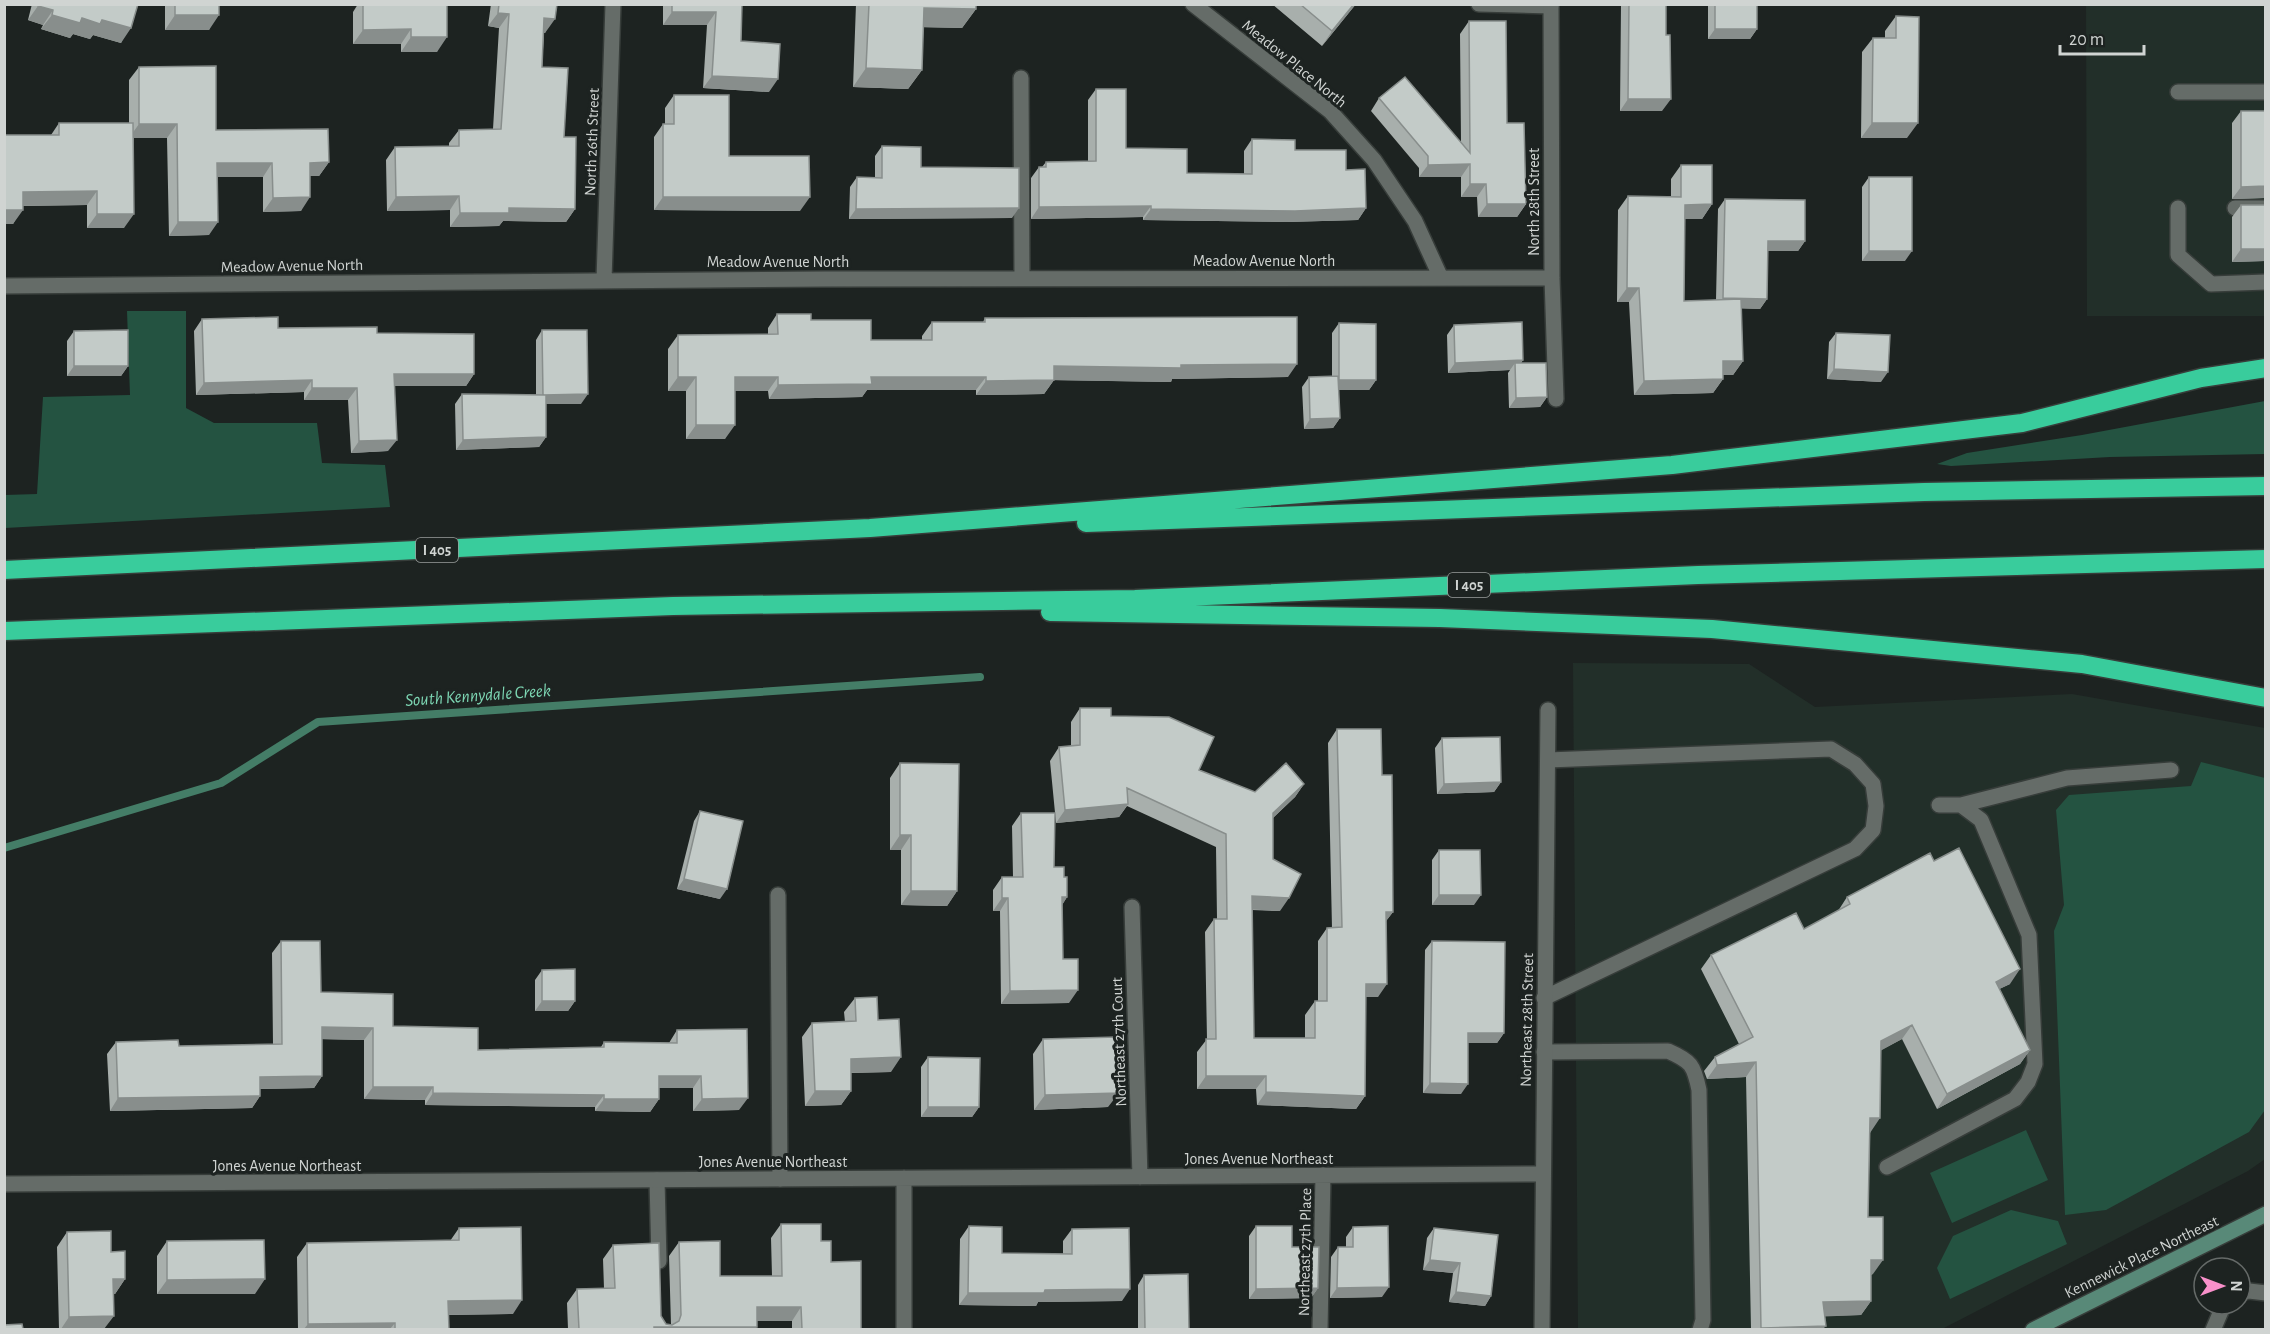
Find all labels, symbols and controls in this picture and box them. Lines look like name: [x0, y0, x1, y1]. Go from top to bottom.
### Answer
street label: Meadow Place North: [1239, 17, 1350, 111]
scale bar: [2060, 18, 2144, 56]
text: 20 m: [2069, 31, 2104, 49]
street label: North 26th Street: [582, 88, 602, 196]
street label: North 28th Street: [1526, 148, 1542, 256]
street label: Meadow Avenue North: [1193, 253, 1335, 269]
street label: Meadow Avenue North: [707, 254, 849, 270]
street label: Meadow Avenue North: [221, 257, 363, 275]
road number: I 405: [416, 538, 458, 562]
road number: I 405: [1448, 573, 1490, 597]
water label: South Kennydale Creek: [405, 682, 552, 710]
street label: Northeast 28th Street: [1518, 953, 1536, 1087]
street label: Northeast 27th Court: [1109, 977, 1129, 1107]
street label: Jones Avenue Northeast: [1185, 1151, 1333, 1167]
street label: Jones Avenue Northeast: [699, 1154, 847, 1170]
street label: Jones Avenue Northeast: [213, 1158, 361, 1174]
street label: Northeast 27th Place: [1296, 1188, 1314, 1316]
street label: Kennewick Place Northeast: [2062, 1213, 2221, 1301]
north arrow: [2192, 1256, 2252, 1316]
text: N: [2228, 1280, 2244, 1292]

